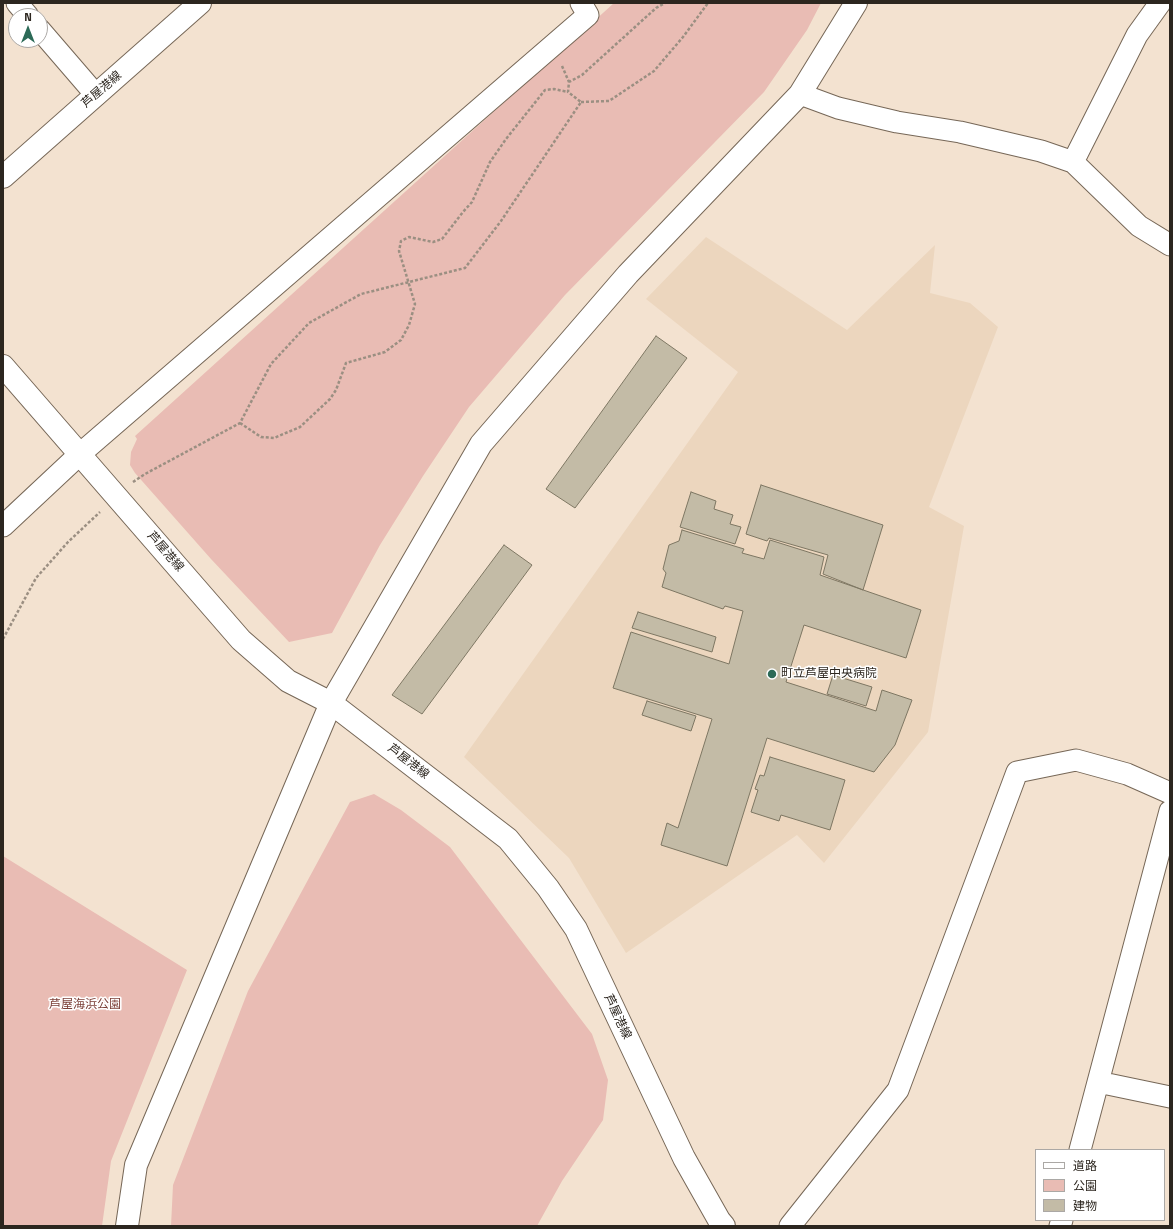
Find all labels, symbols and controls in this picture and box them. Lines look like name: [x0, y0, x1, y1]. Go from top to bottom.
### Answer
north arrow: [8, 8, 48, 48]
text: N: [24, 9, 32, 25]
street label: 芦屋港線: [79, 69, 125, 111]
street label: 芦屋港線: [144, 529, 186, 575]
place label: 町立芦屋中央病院: [781, 667, 877, 681]
marker: 町立芦屋中央病院: [766, 668, 778, 680]
street label: 芦屋港線: [385, 742, 431, 782]
street label: 芦屋港線: [600, 992, 634, 1042]
park label: 芦屋海浜公園: [49, 998, 121, 1012]
legend: [1035, 1149, 1165, 1221]
text: 道路: [1073, 1156, 1097, 1175]
text: 公園: [1073, 1176, 1097, 1195]
text: 建物: [1073, 1196, 1097, 1215]

